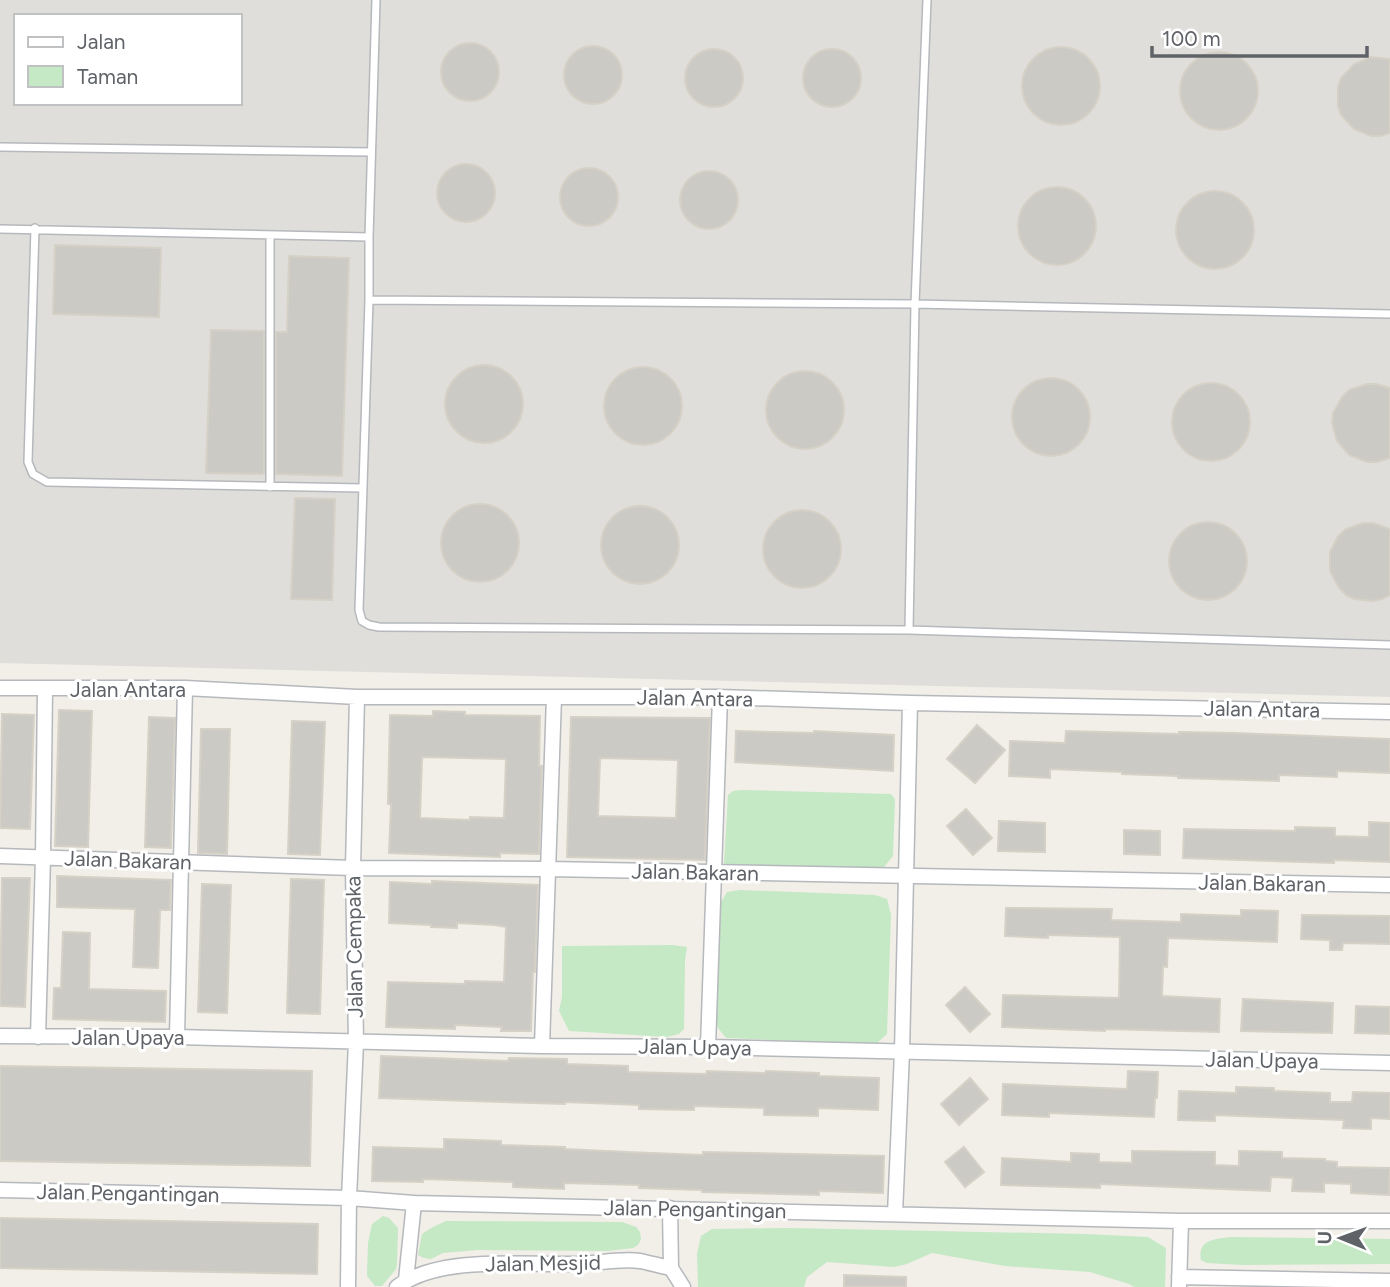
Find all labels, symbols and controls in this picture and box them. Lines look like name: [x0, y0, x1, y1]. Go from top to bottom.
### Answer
legend: [14, 14, 242, 105]
scale bar: [1152, 14, 1367, 58]
text: 100 m: [1162, 26, 1221, 51]
text: Jalan: [77, 29, 126, 54]
text: Taman: [77, 64, 138, 89]
street label: Jalan Antara: [70, 677, 186, 702]
street label: Jalan Antara: [637, 684, 753, 712]
street label: Jalan Antara: [1204, 695, 1320, 723]
street label: Jalan Bakaran: [64, 845, 192, 875]
street label: Jalan Bakaran: [631, 858, 759, 886]
street label: Jalan Bakaran: [1198, 869, 1326, 897]
street label: Jalan Cempaka: [340, 876, 368, 1018]
street label: Jalan Upaya: [71, 1025, 185, 1050]
street label: Jalan Upaya: [638, 1034, 752, 1060]
street label: Jalan Upaya: [1205, 1047, 1319, 1073]
street label: Jalan Pengantingan: [36, 1179, 220, 1207]
street label: Jalan Pengantingan: [603, 1195, 787, 1223]
north arrow: [1306, 1203, 1376, 1273]
text: U: [1313, 1231, 1336, 1245]
street label: Jalan Mesjid: [485, 1249, 601, 1277]

